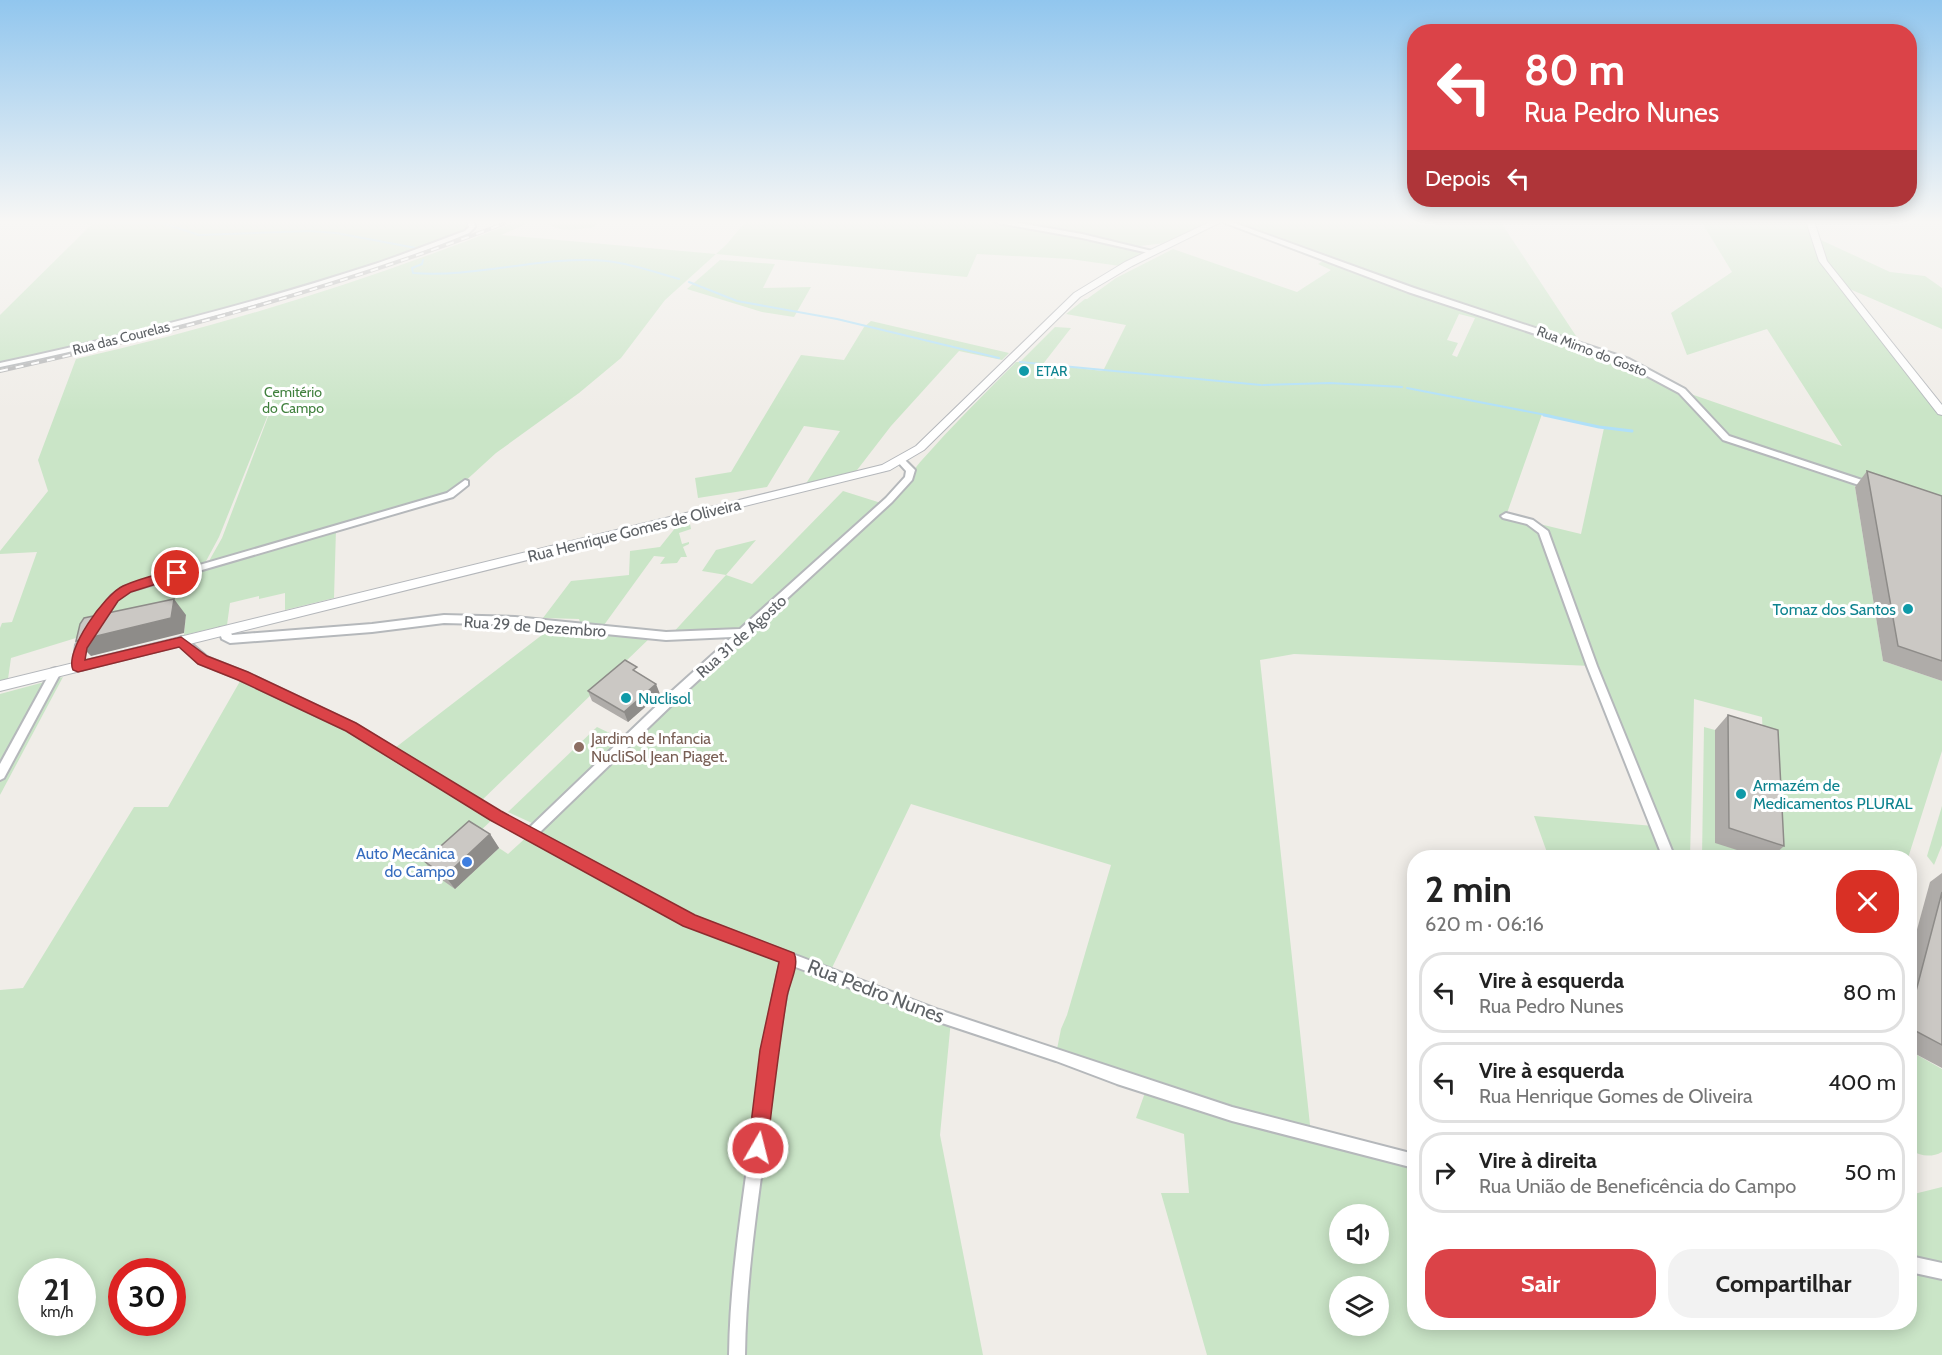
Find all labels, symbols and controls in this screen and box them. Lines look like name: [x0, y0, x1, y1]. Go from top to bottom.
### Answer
text: 80 m: [1524, 44, 1625, 96]
icon: left: [1425, 48, 1503, 126]
text: Rua Pedro Nunes: [1524, 96, 1719, 129]
icon: left: [1502, 162, 1535, 195]
text: Depois: [1425, 165, 1490, 192]
street label: Rua das Courelas: [70, 317, 172, 359]
street label: Rua Mimo do Gosto: [1534, 322, 1650, 380]
place label: ETAR: [1036, 362, 1068, 380]
marker: ETAR: [1017, 364, 1031, 378]
park label: Cemitério do Campo: [262, 383, 324, 417]
street label: Rua Henrique Gomes de Oliveira: [526, 495, 743, 566]
pin: [151, 547, 202, 598]
icon: arrive: [160, 556, 193, 589]
street label: Rua 31 de Agosto: [692, 591, 790, 682]
place label: Tomaz dos Santos: [1773, 600, 1896, 619]
marker: Tomaz dos Santos: [1901, 602, 1915, 616]
street label: Rua 29 de Dezembro: [463, 612, 607, 641]
place label: Nuclisol: [638, 689, 691, 708]
marker: Nuclisol: [619, 691, 633, 705]
place label: Jardim de Infancia NucliSol Jean Piaget.: [590, 729, 728, 766]
marker: Jardim de Infancia NucliSol Jean Piaget.: [572, 740, 586, 754]
place label: Armazém de Medicamentos PLURAL: [1753, 776, 1913, 813]
marker: Armazém de Medicamentos PLURAL: [1734, 787, 1748, 801]
place label: Auto Mecânica do Campo: [356, 844, 455, 881]
marker: Auto Mecânica do Campo: [460, 855, 474, 869]
text: 2 min: [1425, 867, 1512, 911]
button: close: [1836, 870, 1899, 933]
text: 620 m · 06:16: [1425, 912, 1544, 936]
street label: Rua Pedro Nunes: [804, 954, 948, 1028]
text: Vire à esquerda: [1479, 967, 1624, 994]
icon: left: [1428, 976, 1461, 1009]
text: 80 m: [1843, 979, 1896, 1006]
text: Rua Pedro Nunes: [1479, 994, 1624, 1018]
text: Vire à esquerda: [1479, 1057, 1624, 1084]
icon: left: [1428, 1066, 1461, 1099]
text: 400 m: [1828, 1069, 1896, 1096]
text: Rua Henrique Gomes de Oliveira: [1479, 1084, 1752, 1108]
position arrow: [726, 1116, 790, 1180]
text: Vire à direita: [1479, 1147, 1597, 1174]
icon: right: [1428, 1156, 1461, 1189]
text: 50 m: [1844, 1159, 1896, 1186]
text: Rua União de Beneficência do Campo: [1479, 1174, 1796, 1198]
map controls: [1329, 1204, 1389, 1336]
button: sound: [1329, 1204, 1389, 1264]
button: Sair: [1425, 1249, 1656, 1318]
button: Compartilhar: [1668, 1249, 1899, 1318]
speed limit sign: 30: [108, 1258, 186, 1336]
text: 21: [44, 1271, 70, 1308]
button: layers: [1329, 1276, 1389, 1336]
text: km/h: [41, 1303, 73, 1321]

